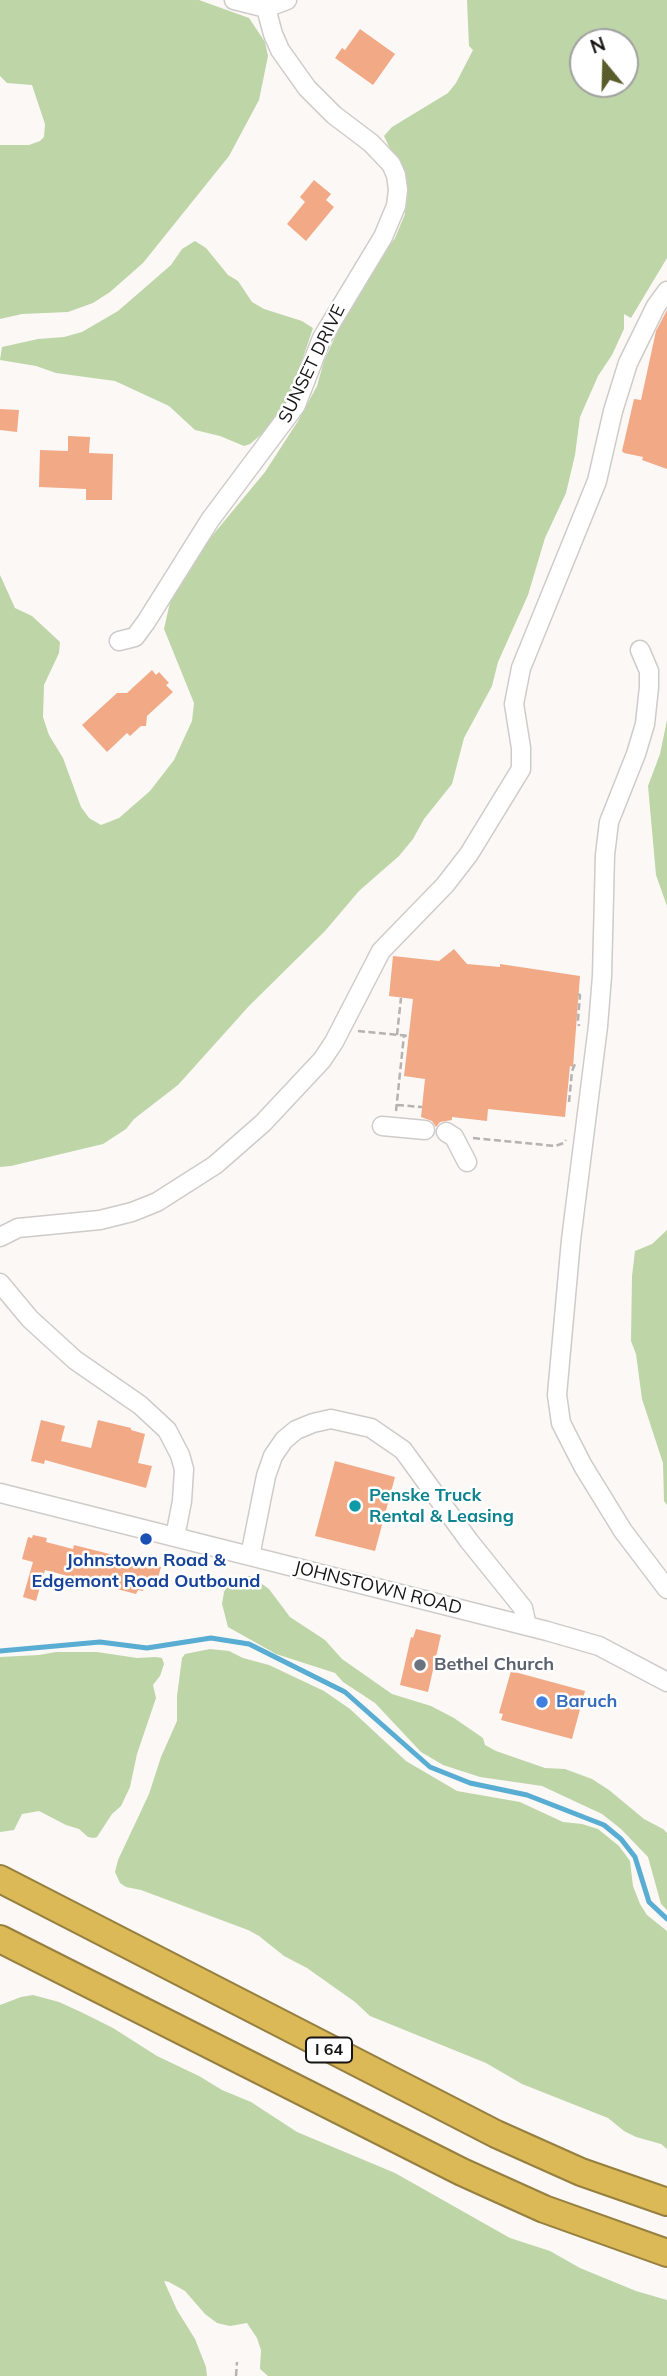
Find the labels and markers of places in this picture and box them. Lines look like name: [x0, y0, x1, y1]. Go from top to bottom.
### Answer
place label: Penske Truck Rental & Leasing: [369, 1485, 514, 1528]
marker: Penske Truck Rental & Leasing: [347, 1498, 363, 1514]
marker: Johnstown Road & Edgemont Road Outbound: [138, 1531, 154, 1547]
place label: Johnstown Road & Edgemont Road Outbound: [32, 1550, 260, 1592]
place label: Bethel Church: [434, 1654, 554, 1676]
marker: Bethel Church: [412, 1657, 428, 1673]
place label: Baruch: [556, 1691, 617, 1713]
marker: Baruch: [534, 1694, 550, 1710]

